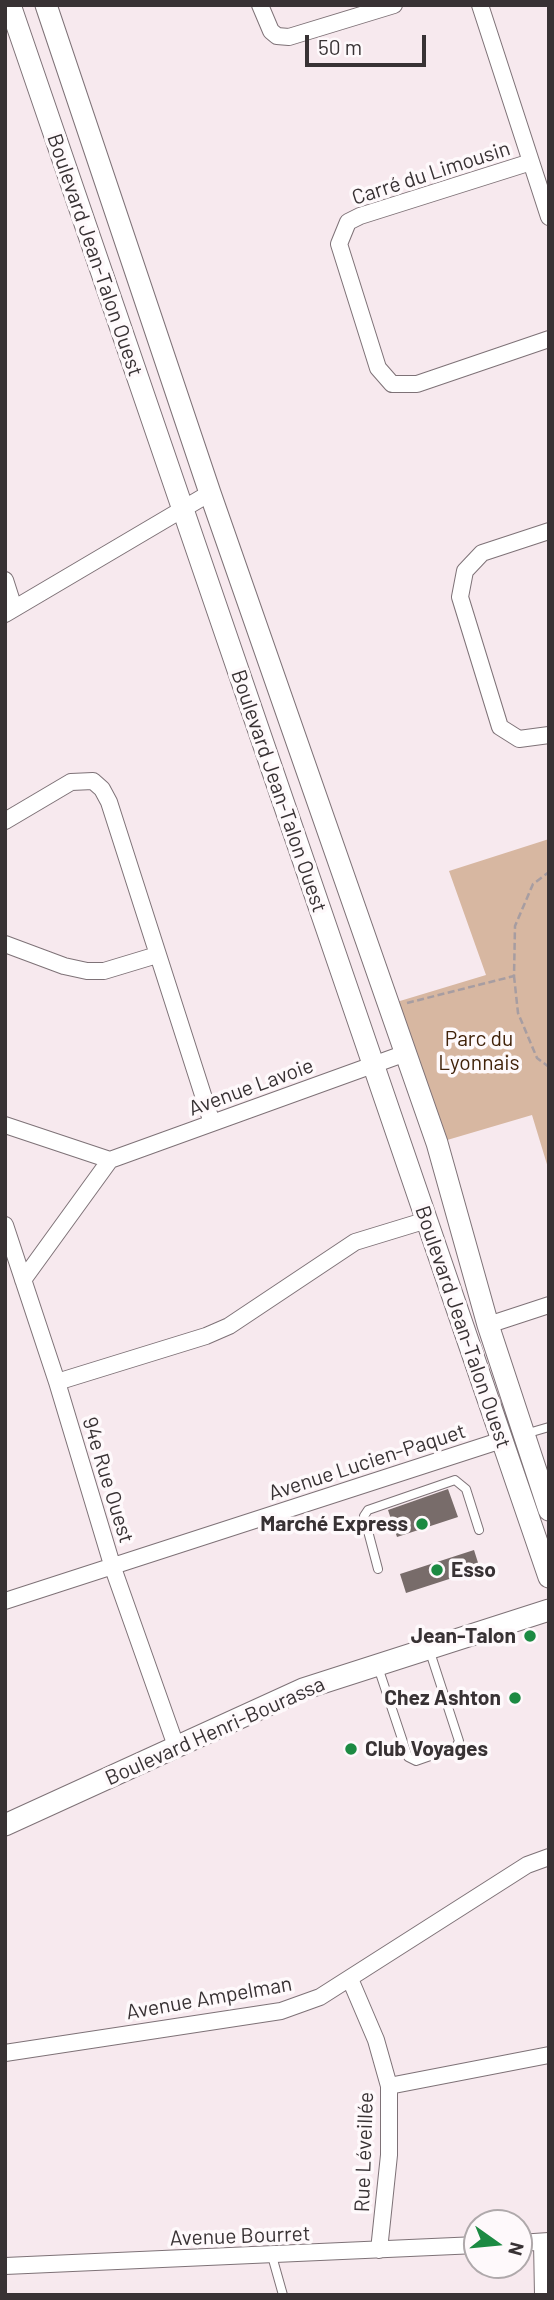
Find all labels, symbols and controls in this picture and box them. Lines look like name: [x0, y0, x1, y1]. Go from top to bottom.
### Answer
scale bar: [309, 21, 430, 65]
text: 50 m: [318, 34, 362, 59]
street label: Boulevard Jean-Talon Ouest: [42, 130, 148, 380]
street label: Carré du Limousin: [349, 136, 513, 210]
street label: Boulevard Jean-Talon Ouest: [226, 666, 332, 916]
park label: Parc du Lyonnais: [438, 1026, 520, 1076]
street label: Avenue Lavoie: [185, 1053, 317, 1121]
street label: Boulevard Jean-Talon Ouest: [410, 1202, 516, 1452]
street label: 94e Rue Ouest: [77, 1414, 139, 1546]
street label: Avenue Lucien-Paquet: [265, 1418, 469, 1506]
place label: Marché Express: [260, 1511, 408, 1537]
marker: Marché Express: [414, 1516, 430, 1532]
place label: Esso: [451, 1557, 496, 1583]
marker: Esso: [429, 1562, 445, 1578]
place label: Jean-Talon: [411, 1623, 516, 1649]
marker: Jean-Talon: [522, 1628, 538, 1644]
street label: Boulevard Henri-Bourassa: [101, 1671, 329, 1791]
place label: Chez Ashton: [384, 1685, 501, 1711]
marker: Chez Ashton: [507, 1690, 523, 1706]
place label: Club Voyages: [365, 1736, 488, 1762]
marker: Club Voyages: [343, 1741, 359, 1757]
street label: Avenue Ampelman: [124, 1971, 294, 2025]
street label: Rue Léveillée: [349, 2091, 379, 2213]
north arrow: [463, 2209, 533, 2279]
street label: Avenue Bourret: [169, 2221, 311, 2251]
text: N: [504, 2240, 530, 2258]

